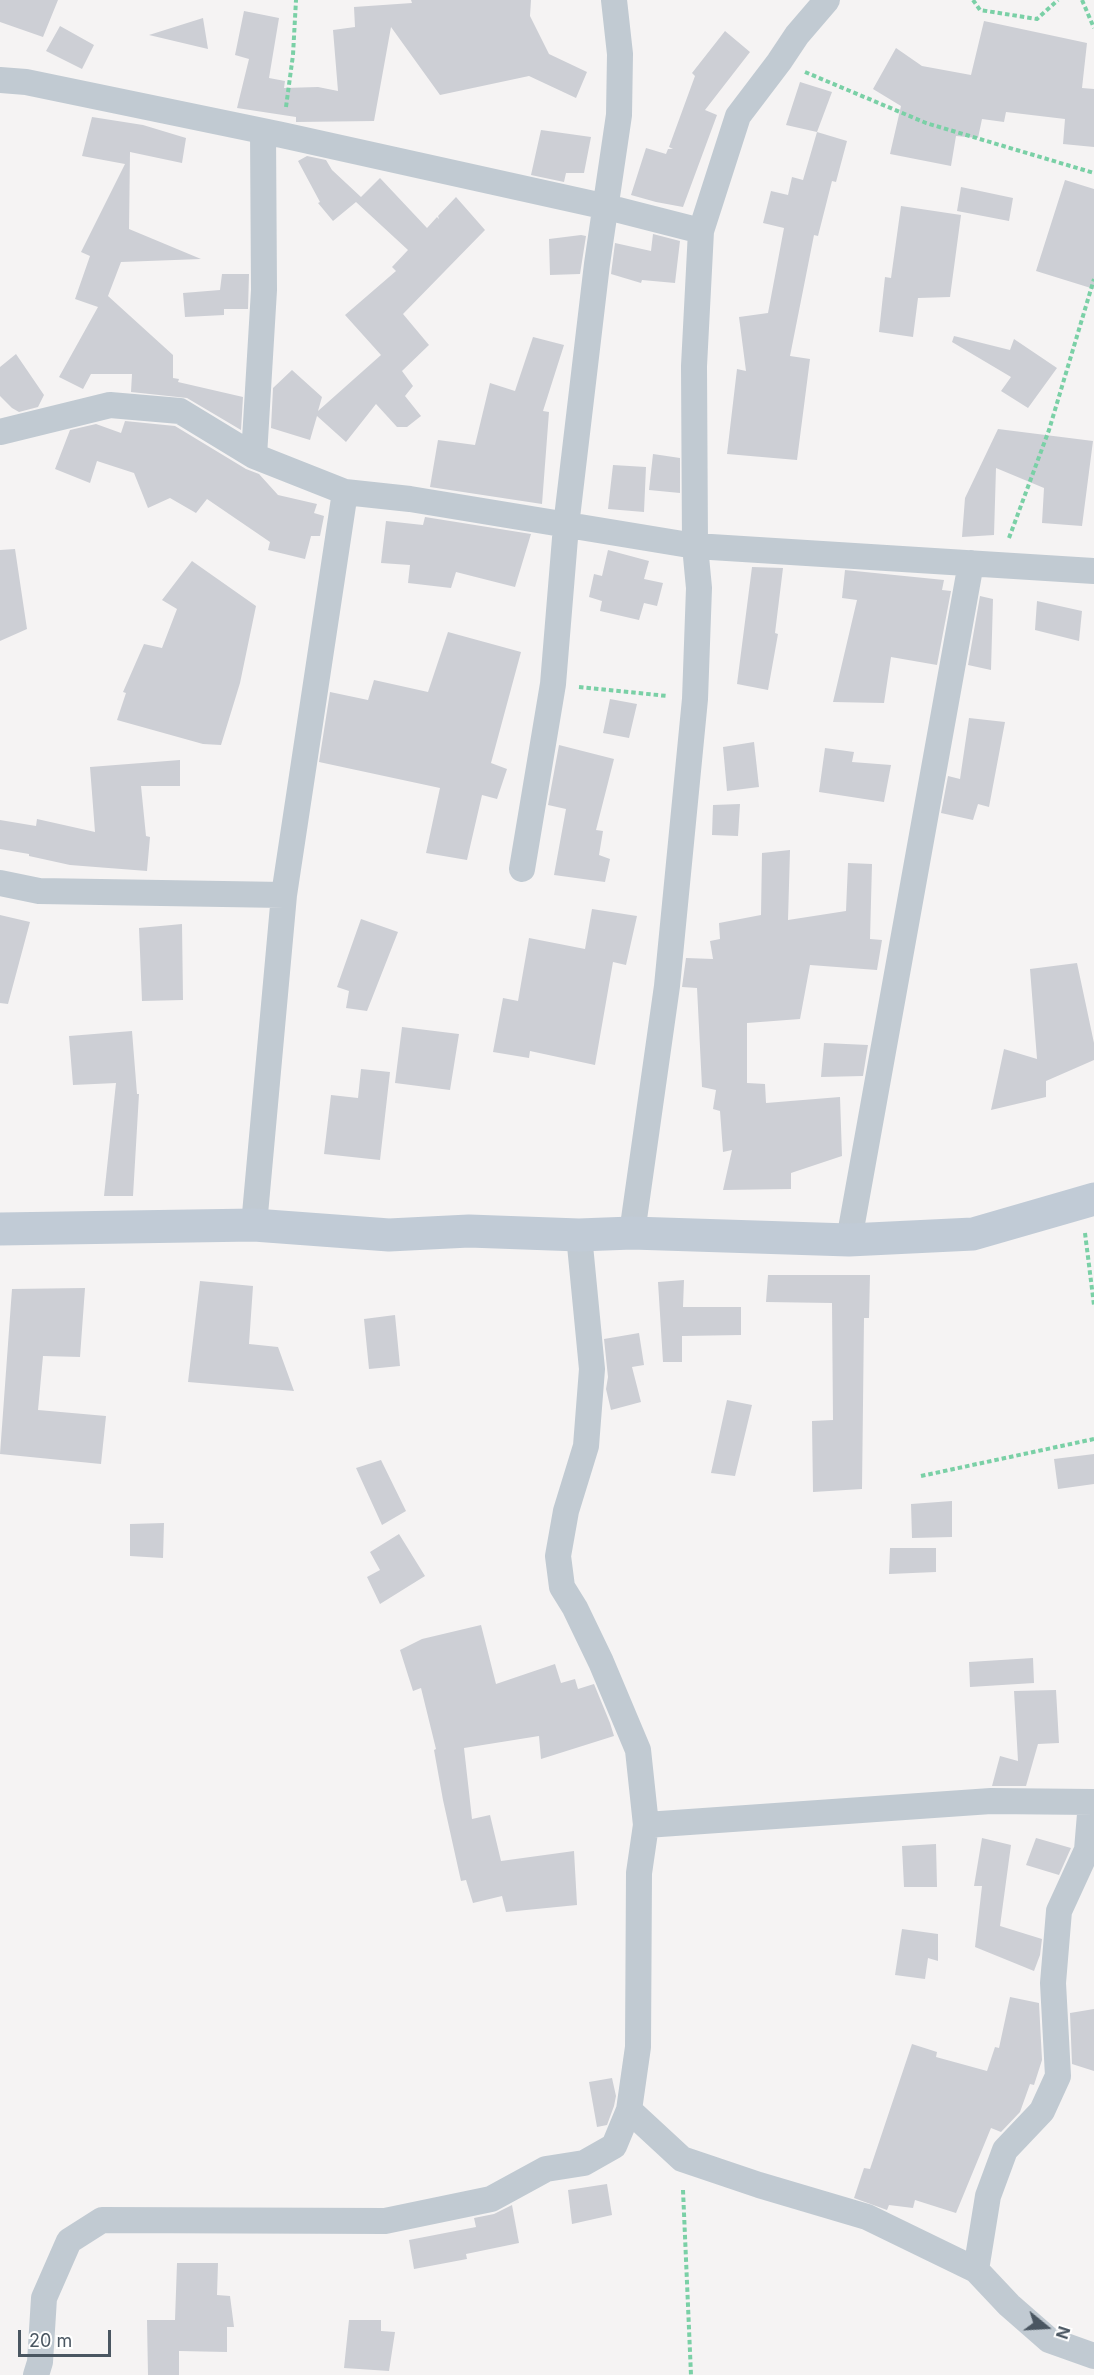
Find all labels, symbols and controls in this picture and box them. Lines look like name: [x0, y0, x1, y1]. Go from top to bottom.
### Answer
north arrow: [1016, 2297, 1076, 2357]
scale bar: [21, 2318, 114, 2356]
text: N: [1052, 2324, 1075, 2341]
text: 20 m: [29, 2330, 72, 2351]

